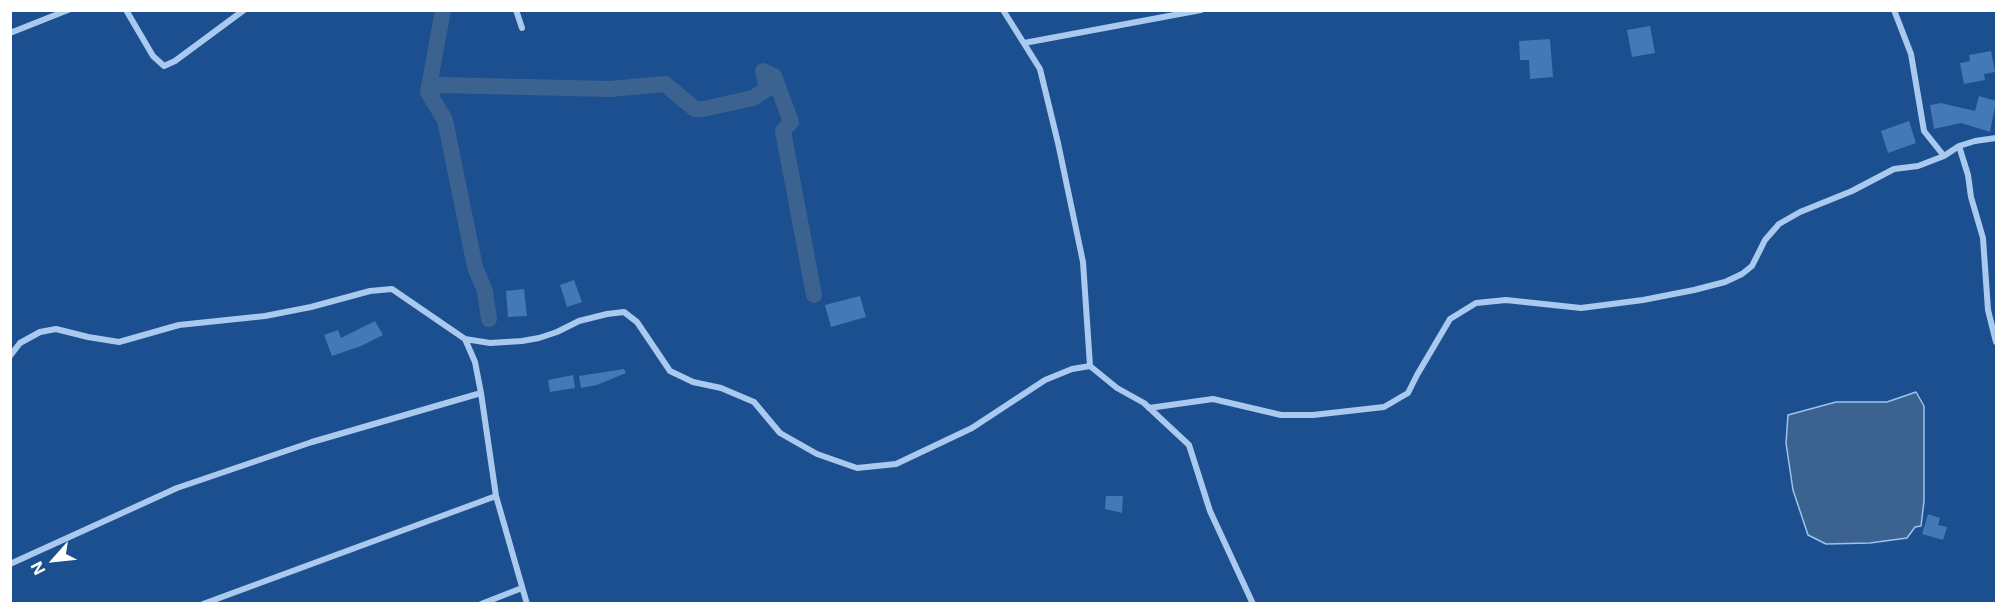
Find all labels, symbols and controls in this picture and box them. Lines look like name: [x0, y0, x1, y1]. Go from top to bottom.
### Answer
north arrow: [24, 530, 84, 590]
text: N: [26, 558, 50, 578]

